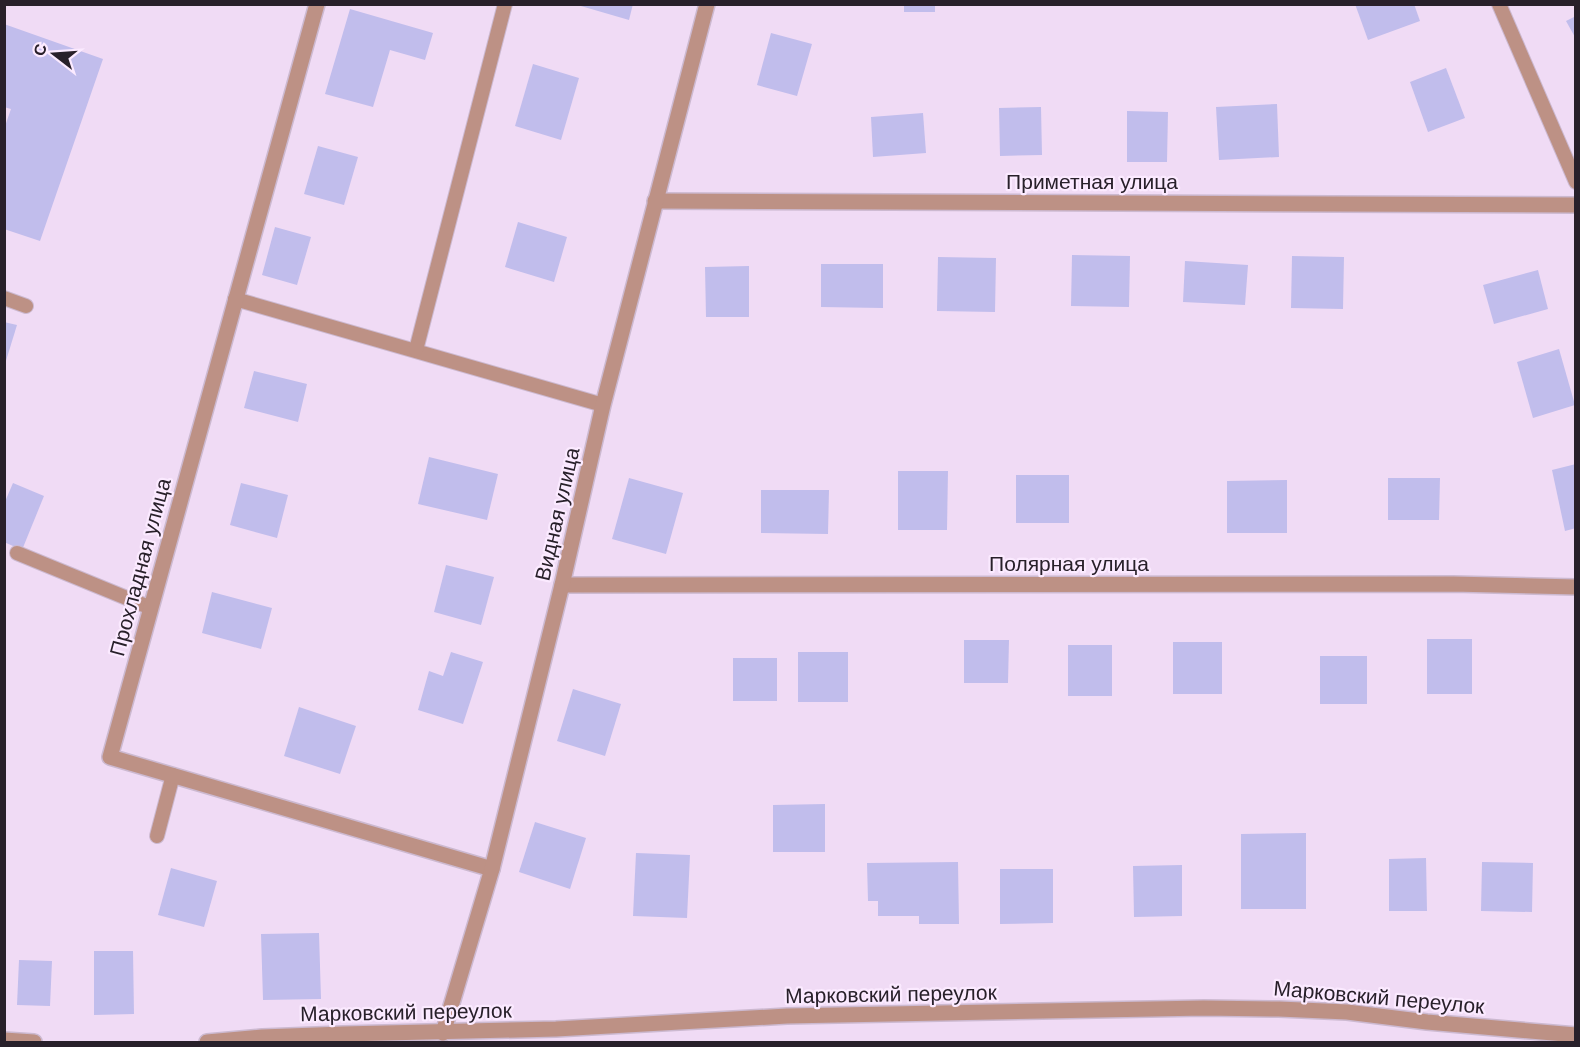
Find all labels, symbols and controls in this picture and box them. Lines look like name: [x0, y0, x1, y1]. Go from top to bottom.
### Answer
north arrow: [24, 24, 84, 84]
text: С: [30, 41, 50, 58]
street label: Приметная улица: [1006, 170, 1178, 193]
street label: Видная улица: [530, 445, 584, 583]
street label: Прохладная улица: [105, 475, 175, 658]
street label: Полярная улица: [989, 552, 1149, 575]
street label: Марковский переулок: [1273, 976, 1486, 1018]
street label: Марковский переулок: [785, 981, 998, 1007]
street label: Марковский переулок: [300, 999, 513, 1025]

